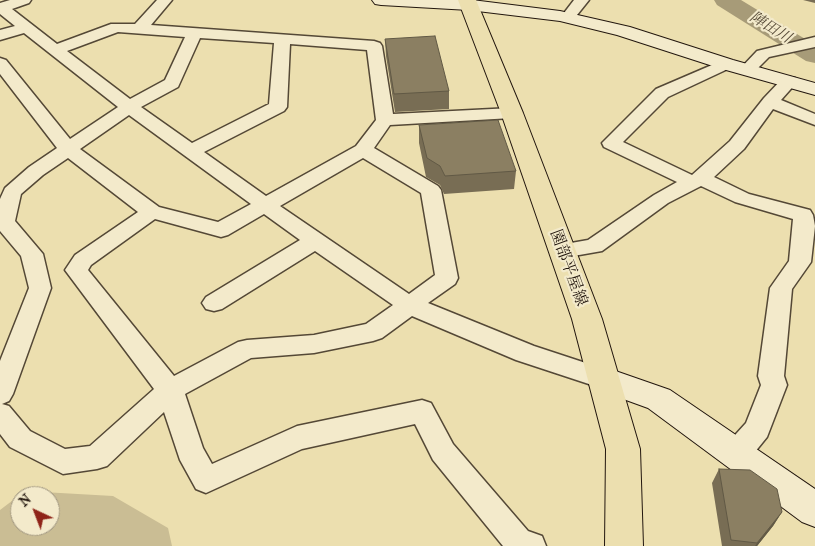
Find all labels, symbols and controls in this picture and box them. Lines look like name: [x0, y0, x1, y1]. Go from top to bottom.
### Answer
water label: 陣田川: [746, 8, 794, 48]
street label: 園部平屋線: [545, 227, 591, 309]
north arrow: [10, 486, 60, 536]
text: N: [15, 491, 35, 510]

